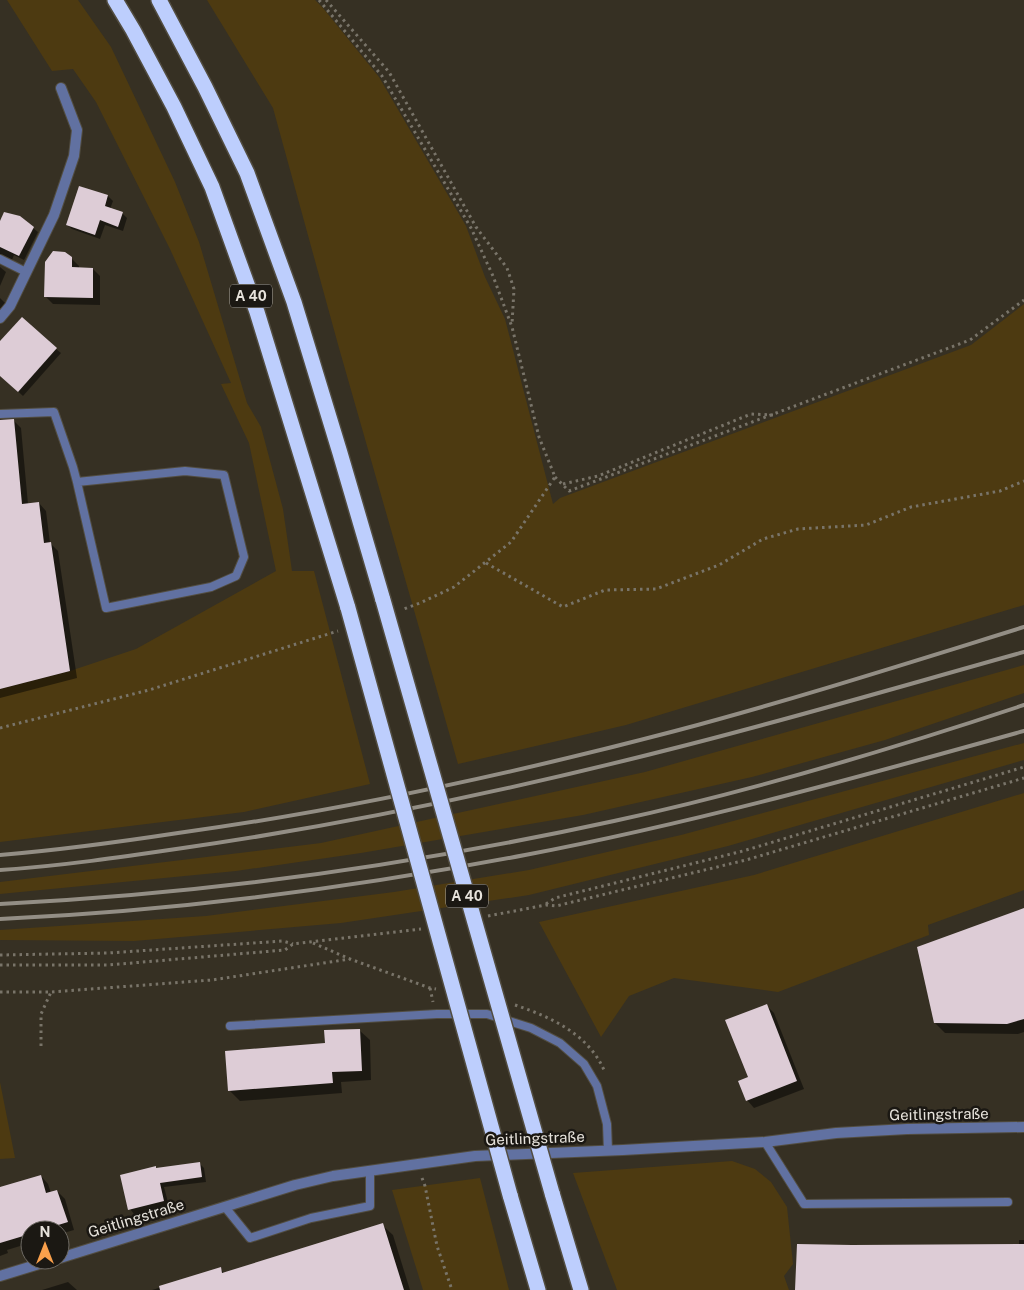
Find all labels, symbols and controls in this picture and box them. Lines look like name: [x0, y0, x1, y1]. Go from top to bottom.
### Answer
road number: A 40: [230, 284, 272, 308]
road number: A 40: [446, 884, 488, 908]
street label: Geitlingstraße: [889, 1105, 989, 1123]
street label: Geitlingstraße: [485, 1128, 585, 1148]
street label: Geitlingstraße: [86, 1195, 186, 1241]
north arrow: [20, 1220, 70, 1270]
text: N: [40, 1224, 50, 1240]

